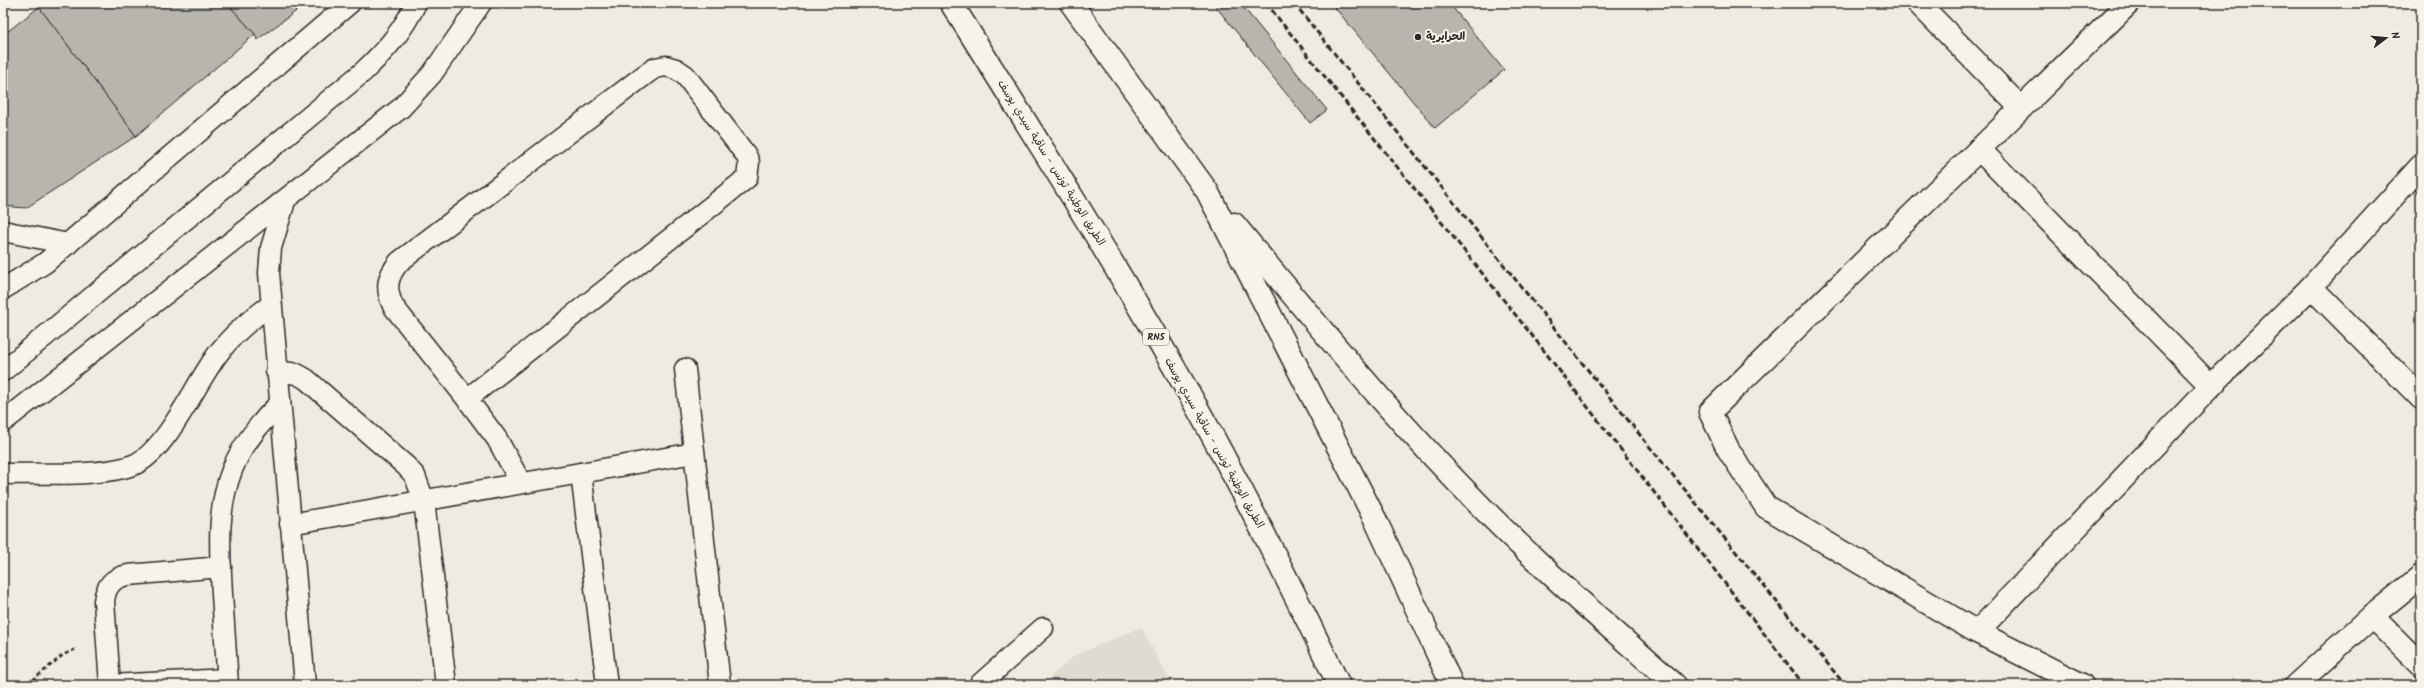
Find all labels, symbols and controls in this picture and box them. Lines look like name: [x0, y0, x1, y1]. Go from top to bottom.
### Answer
north arrow: [2366, 18, 2406, 58]
place label: الحرايرية: [1426, 28, 1465, 46]
text: N: [2385, 30, 2404, 41]
marker: الحرايرية: [1413, 32, 1423, 42]
street label: الطريق الوطنية تونس - ساقية سيدي يوسف: [992, 76, 1110, 250]
road number: RN5: [1143, 329, 1169, 345]
street label: الطريق الوطنية تونس - ساقية سيدي يوسف: [1159, 354, 1269, 532]

